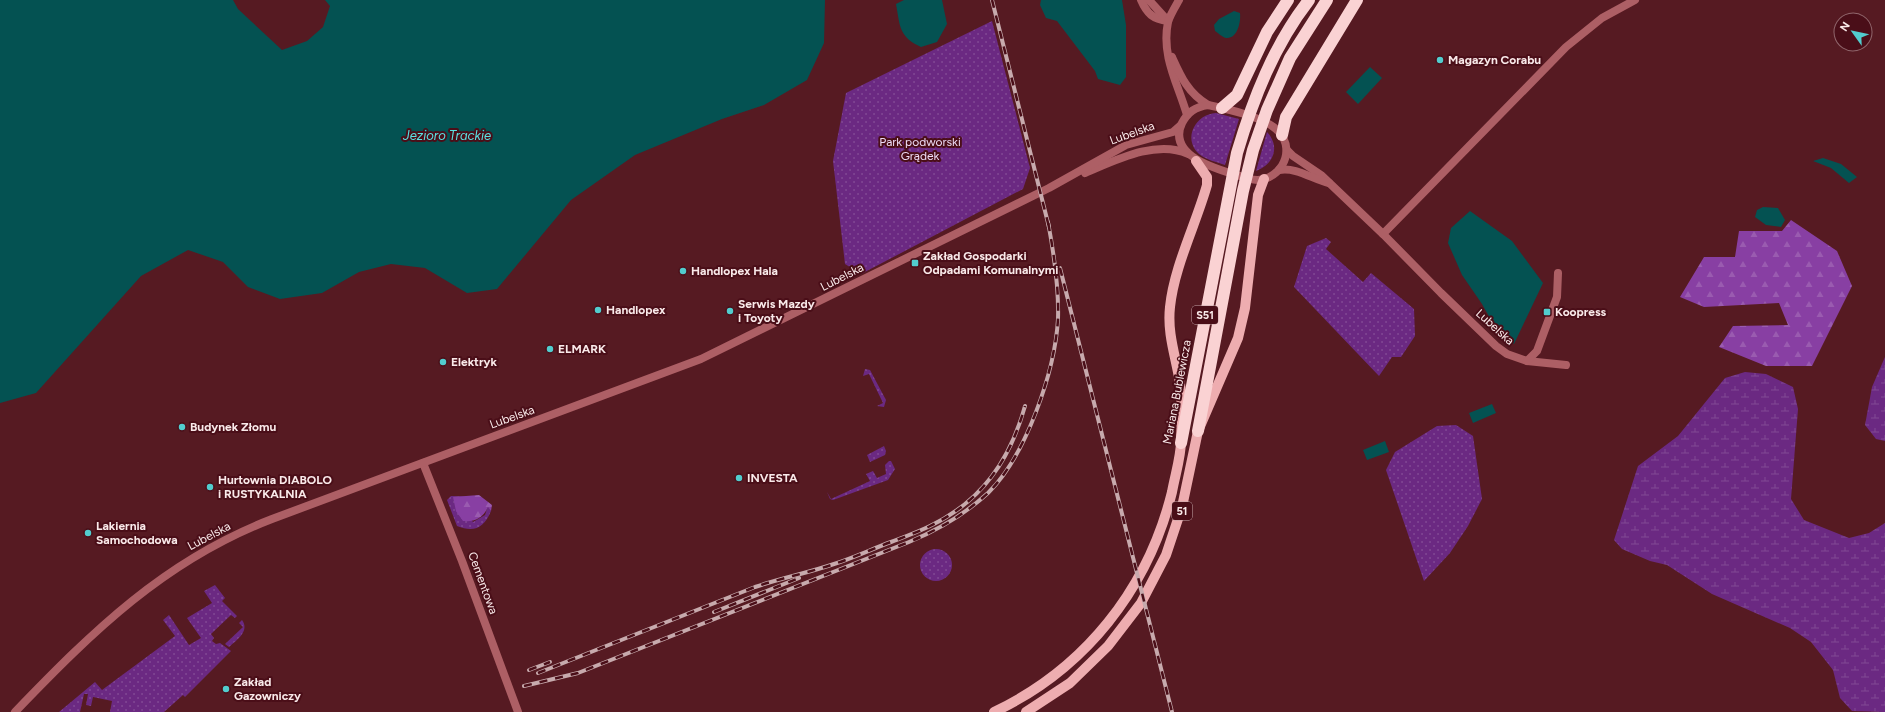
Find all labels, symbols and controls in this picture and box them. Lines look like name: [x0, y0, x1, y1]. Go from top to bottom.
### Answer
north arrow: [1833, 12, 1873, 52]
text: N: [1837, 20, 1853, 34]
place label: Magazyn Corabu: [1448, 53, 1541, 67]
marker: Magazyn Corabu: [1435, 55, 1445, 65]
street label: Lubelska: [1108, 118, 1156, 148]
water label: Jezioro Trackie: [402, 128, 491, 143]
park label: Park podworski Grądek: [879, 135, 961, 163]
place label: Zakład Gospodarki Odpadami Komunalnymi: [923, 249, 1058, 277]
marker: Zakład Gospodarki Odpadami Komunalnymi: [910, 258, 920, 268]
street label: Lubelska: [818, 260, 866, 294]
place label: Handlopex Hala: [691, 264, 778, 278]
marker: Handlopex Hala: [678, 266, 688, 276]
place label: Serwis Mazdy i Toyoty: [738, 297, 815, 325]
place label: Handlopex: [606, 303, 666, 317]
marker: Handlopex: [593, 305, 603, 315]
place label: Koopress: [1555, 305, 1607, 319]
marker: Serwis Mazdy i Toyoty: [725, 306, 735, 316]
road number: S51: [1192, 306, 1218, 324]
street label: Lubelska: [1473, 306, 1517, 348]
marker: Koopress: [1542, 307, 1552, 317]
street label: Mariana Bublewicza: [1160, 339, 1194, 445]
place label: ELMARK: [558, 342, 606, 356]
marker: ELMARK: [545, 344, 555, 354]
place label: Elektryk: [451, 355, 497, 369]
marker: Elektryk: [438, 357, 448, 367]
street label: Lubelska: [488, 402, 536, 432]
place label: Budynek Złomu: [190, 420, 276, 434]
marker: Budynek Złomu: [177, 422, 187, 432]
place label: INVESTA: [747, 471, 798, 485]
place label: Hurtownia DIABOLO i RUSTYKALNIA: [218, 473, 333, 501]
marker: INVESTA: [734, 473, 744, 483]
marker: Hurtownia DIABOLO i RUSTYKALNIA: [205, 482, 215, 492]
road number: 51: [1172, 502, 1192, 520]
place label: Lakiernia Samochodowa: [96, 519, 178, 547]
street label: Lubelska: [185, 519, 233, 553]
marker: Lakiernia Samochodowa: [83, 528, 93, 538]
street label: Cementowa: [465, 550, 501, 616]
place label: Zakład Gazowniczy: [234, 675, 301, 703]
marker: Zakład Gazowniczy: [221, 684, 231, 694]

